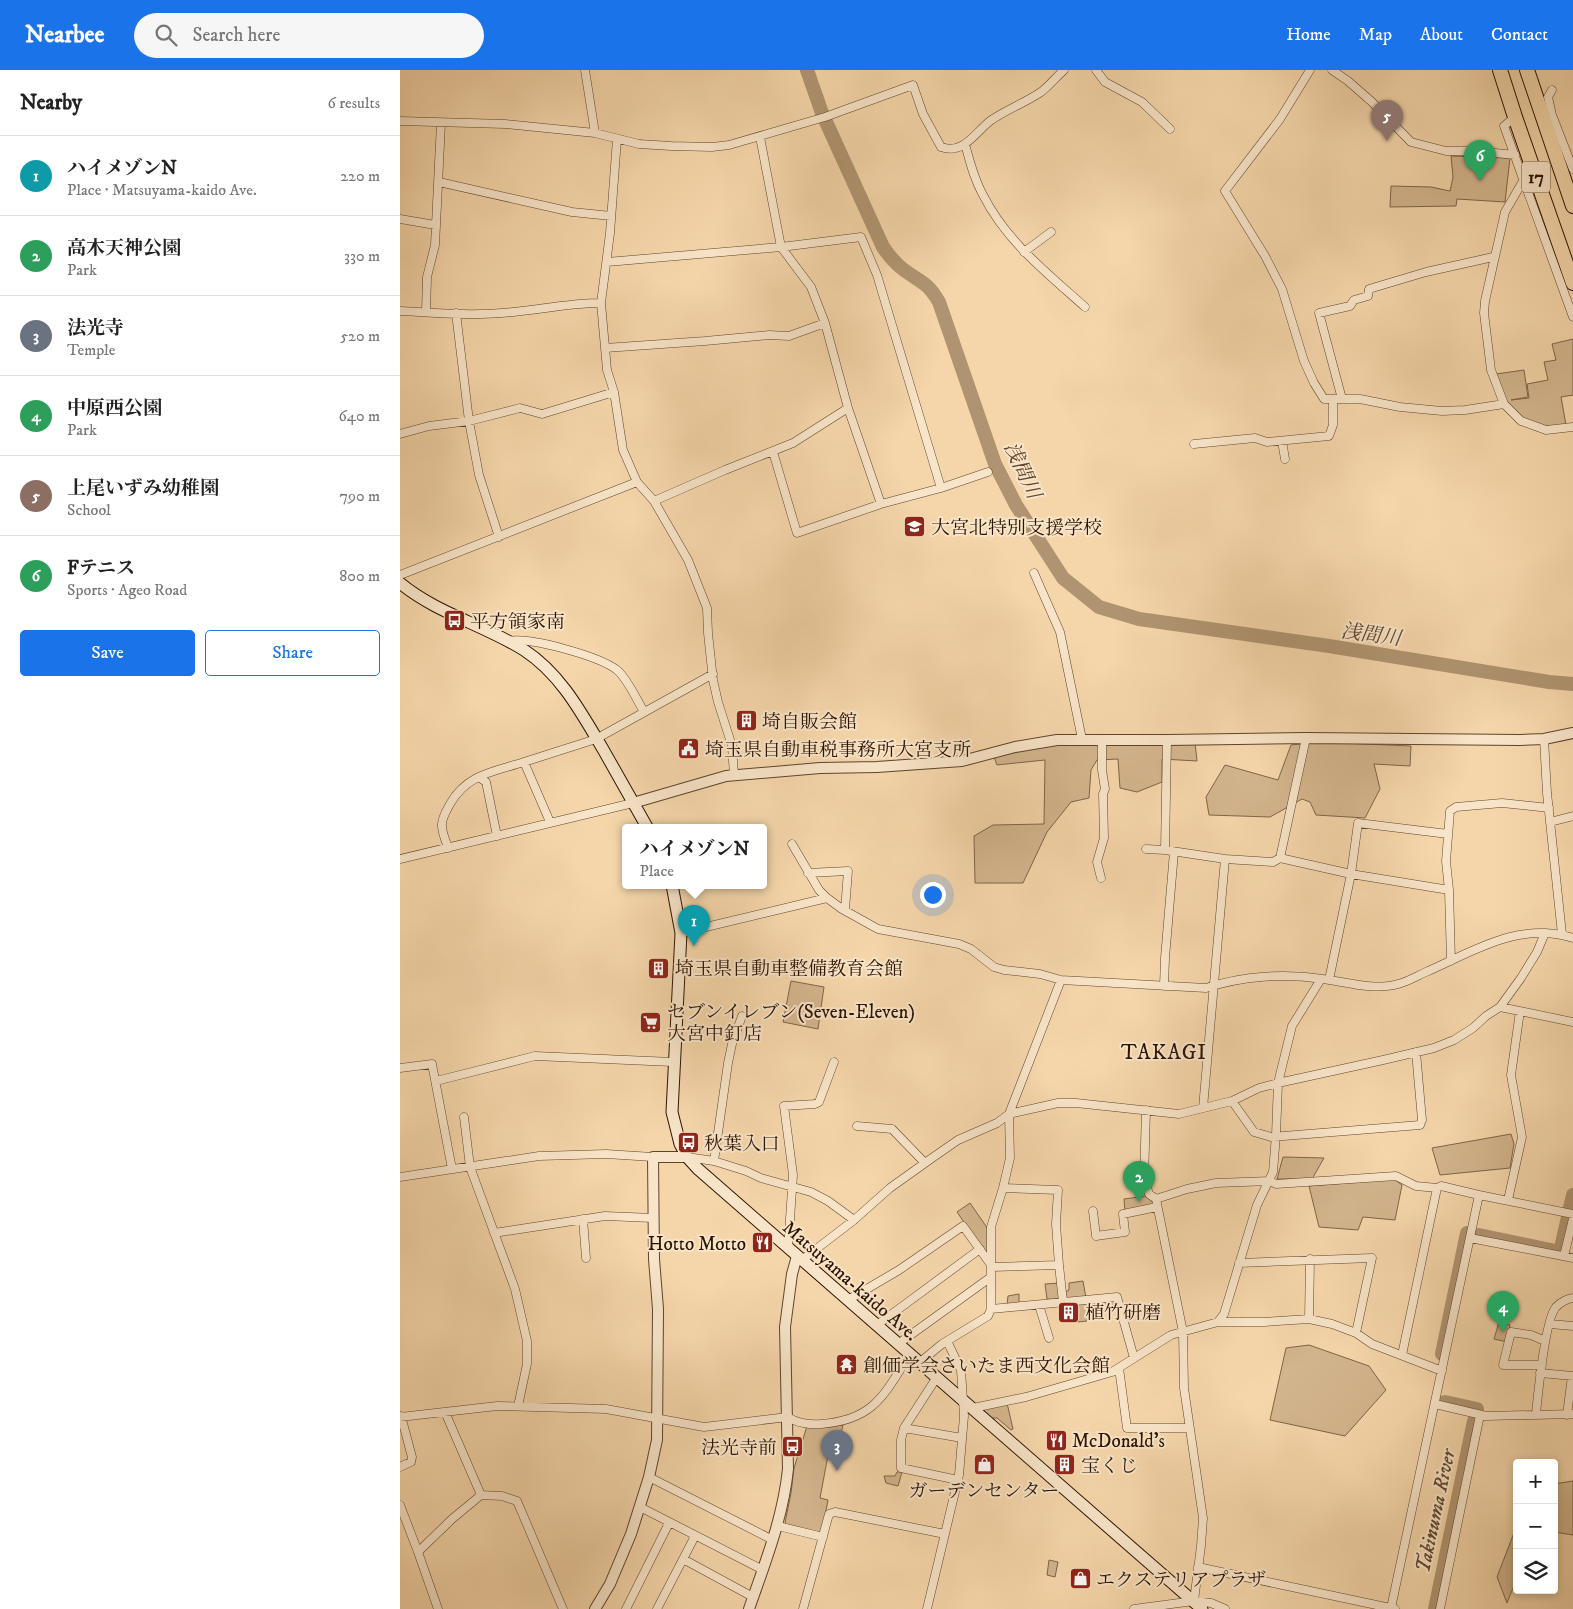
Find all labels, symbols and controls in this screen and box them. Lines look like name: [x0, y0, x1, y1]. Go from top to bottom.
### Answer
search box: [134, 13, 484, 58]
text: Nearbee: [25, 20, 104, 50]
icon: search: [152, 21, 180, 49]
text: Search here: [192, 24, 280, 47]
text: Home: [1286, 24, 1331, 46]
text: Map: [1359, 24, 1392, 46]
text: About: [1420, 24, 1463, 46]
text: Contact: [1491, 24, 1548, 46]
text: Nearby: [20, 90, 82, 116]
text: 6 results: [327, 93, 380, 113]
pin: 5: [1371, 100, 1403, 141]
pin: 6: [1464, 140, 1496, 181]
text: ハイメゾンN: [67, 157, 177, 180]
road number: 17: [1522, 161, 1550, 192]
text: 1: [33, 166, 39, 186]
text: 220 m: [340, 166, 380, 186]
text: Place · Matsuyama-kaido Ave.: [67, 180, 257, 200]
text: 高木天神公園: [67, 237, 181, 260]
text: 2: [32, 246, 40, 266]
text: 330 m: [344, 246, 380, 266]
text: Park: [67, 260, 97, 280]
text: 法光寺: [67, 317, 124, 340]
text: 3: [33, 326, 39, 346]
text: 520 m: [340, 326, 380, 346]
text: Temple: [67, 340, 115, 360]
text: 中原西公園: [67, 397, 162, 420]
text: 4: [31, 406, 41, 426]
text: 640 m: [338, 406, 380, 426]
text: Park: [67, 420, 97, 440]
water label: 浅間川: [998, 438, 1046, 505]
text: 上尾いずみ幼稚園: [67, 477, 219, 500]
text: 5: [32, 486, 40, 506]
text: 790 m: [340, 486, 380, 506]
text: School: [67, 500, 111, 520]
school or university icon: 大宮北特別支援学校: [903, 515, 927, 539]
place label: 大宮北特別支援学校: [931, 517, 1102, 540]
text: Fテニス: [67, 557, 135, 580]
text: 6: [32, 566, 40, 586]
text: 800 m: [339, 566, 380, 586]
text: Sports · Ageo Road: [67, 580, 187, 600]
bus stop icon: 平方領家南: [442, 609, 466, 633]
place label: 平方領家南: [470, 611, 565, 634]
water label: 浅間川: [1339, 619, 1404, 652]
button: Save: [20, 630, 195, 676]
button: Share: [205, 630, 380, 676]
building icon: 埼自販会館: [734, 709, 758, 733]
place label: 埼自販会館: [762, 711, 857, 734]
public building icon: 埼玉県自動車税事務所大宮支所: [677, 737, 701, 761]
place label: 埼玉県自動車税事務所大宮支所: [705, 739, 971, 762]
popup: [622, 824, 767, 889]
text: ハイメゾンN: [640, 838, 749, 861]
text: Place: [640, 861, 674, 881]
your location: [920, 882, 946, 908]
pin: 1: [678, 905, 710, 946]
building icon: 埼玉県自動車整備教育会館: [647, 956, 671, 980]
place label: 埼玉県自動車整備教育会館: [675, 958, 903, 981]
place label: セブンイレブン(Seven-Eleven) 大宮中釘店: [667, 1001, 915, 1046]
supermarket icon: セブンイレブン(Seven-Eleven) 大宮中釘店: [639, 1010, 663, 1034]
district label: TAKAGI: [1121, 1040, 1207, 1066]
bus stop icon: 秋葉入口: [676, 1131, 700, 1155]
place label: 秋葉入口: [704, 1133, 780, 1156]
pin: 2: [1123, 1161, 1155, 1202]
street label: Matsuyama-kaido Ave.: [778, 1216, 922, 1346]
restaurant icon: Hotto Motto: [750, 1231, 774, 1255]
place label: Hotto Motto: [648, 1233, 746, 1256]
pin: 4: [1487, 1291, 1519, 1332]
building icon: 植竹研磨: [1057, 1300, 1081, 1324]
place label: 植竹研磨: [1085, 1302, 1161, 1325]
temple icon: 創価学会さいたま西文化会館: [835, 1353, 859, 1377]
place label: 創価学会さいたま西文化会館: [863, 1355, 1110, 1378]
restaurant icon: McDonald's: [1044, 1428, 1068, 1452]
pin: 3: [821, 1430, 853, 1471]
place label: McDonald's: [1072, 1430, 1165, 1453]
bus stop icon: 法光寺前: [781, 1435, 805, 1459]
place label: 法光寺前: [701, 1437, 777, 1460]
water label: Takinuma River: [1411, 1445, 1462, 1575]
shop icon: ガーデンセンター: [972, 1452, 996, 1476]
building icon: 宝くじ: [1053, 1453, 1077, 1477]
place label: 宝くじ: [1081, 1455, 1138, 1478]
map controls: [1513, 1459, 1558, 1594]
button: +: [1513, 1459, 1558, 1504]
place label: ガーデンセンター: [909, 1480, 1059, 1503]
button: −: [1513, 1504, 1558, 1549]
button: layers: [1513, 1549, 1558, 1594]
shop icon: エクステリアプラザ: [1068, 1567, 1092, 1591]
place label: エクステリアプラザ: [1096, 1569, 1266, 1592]

